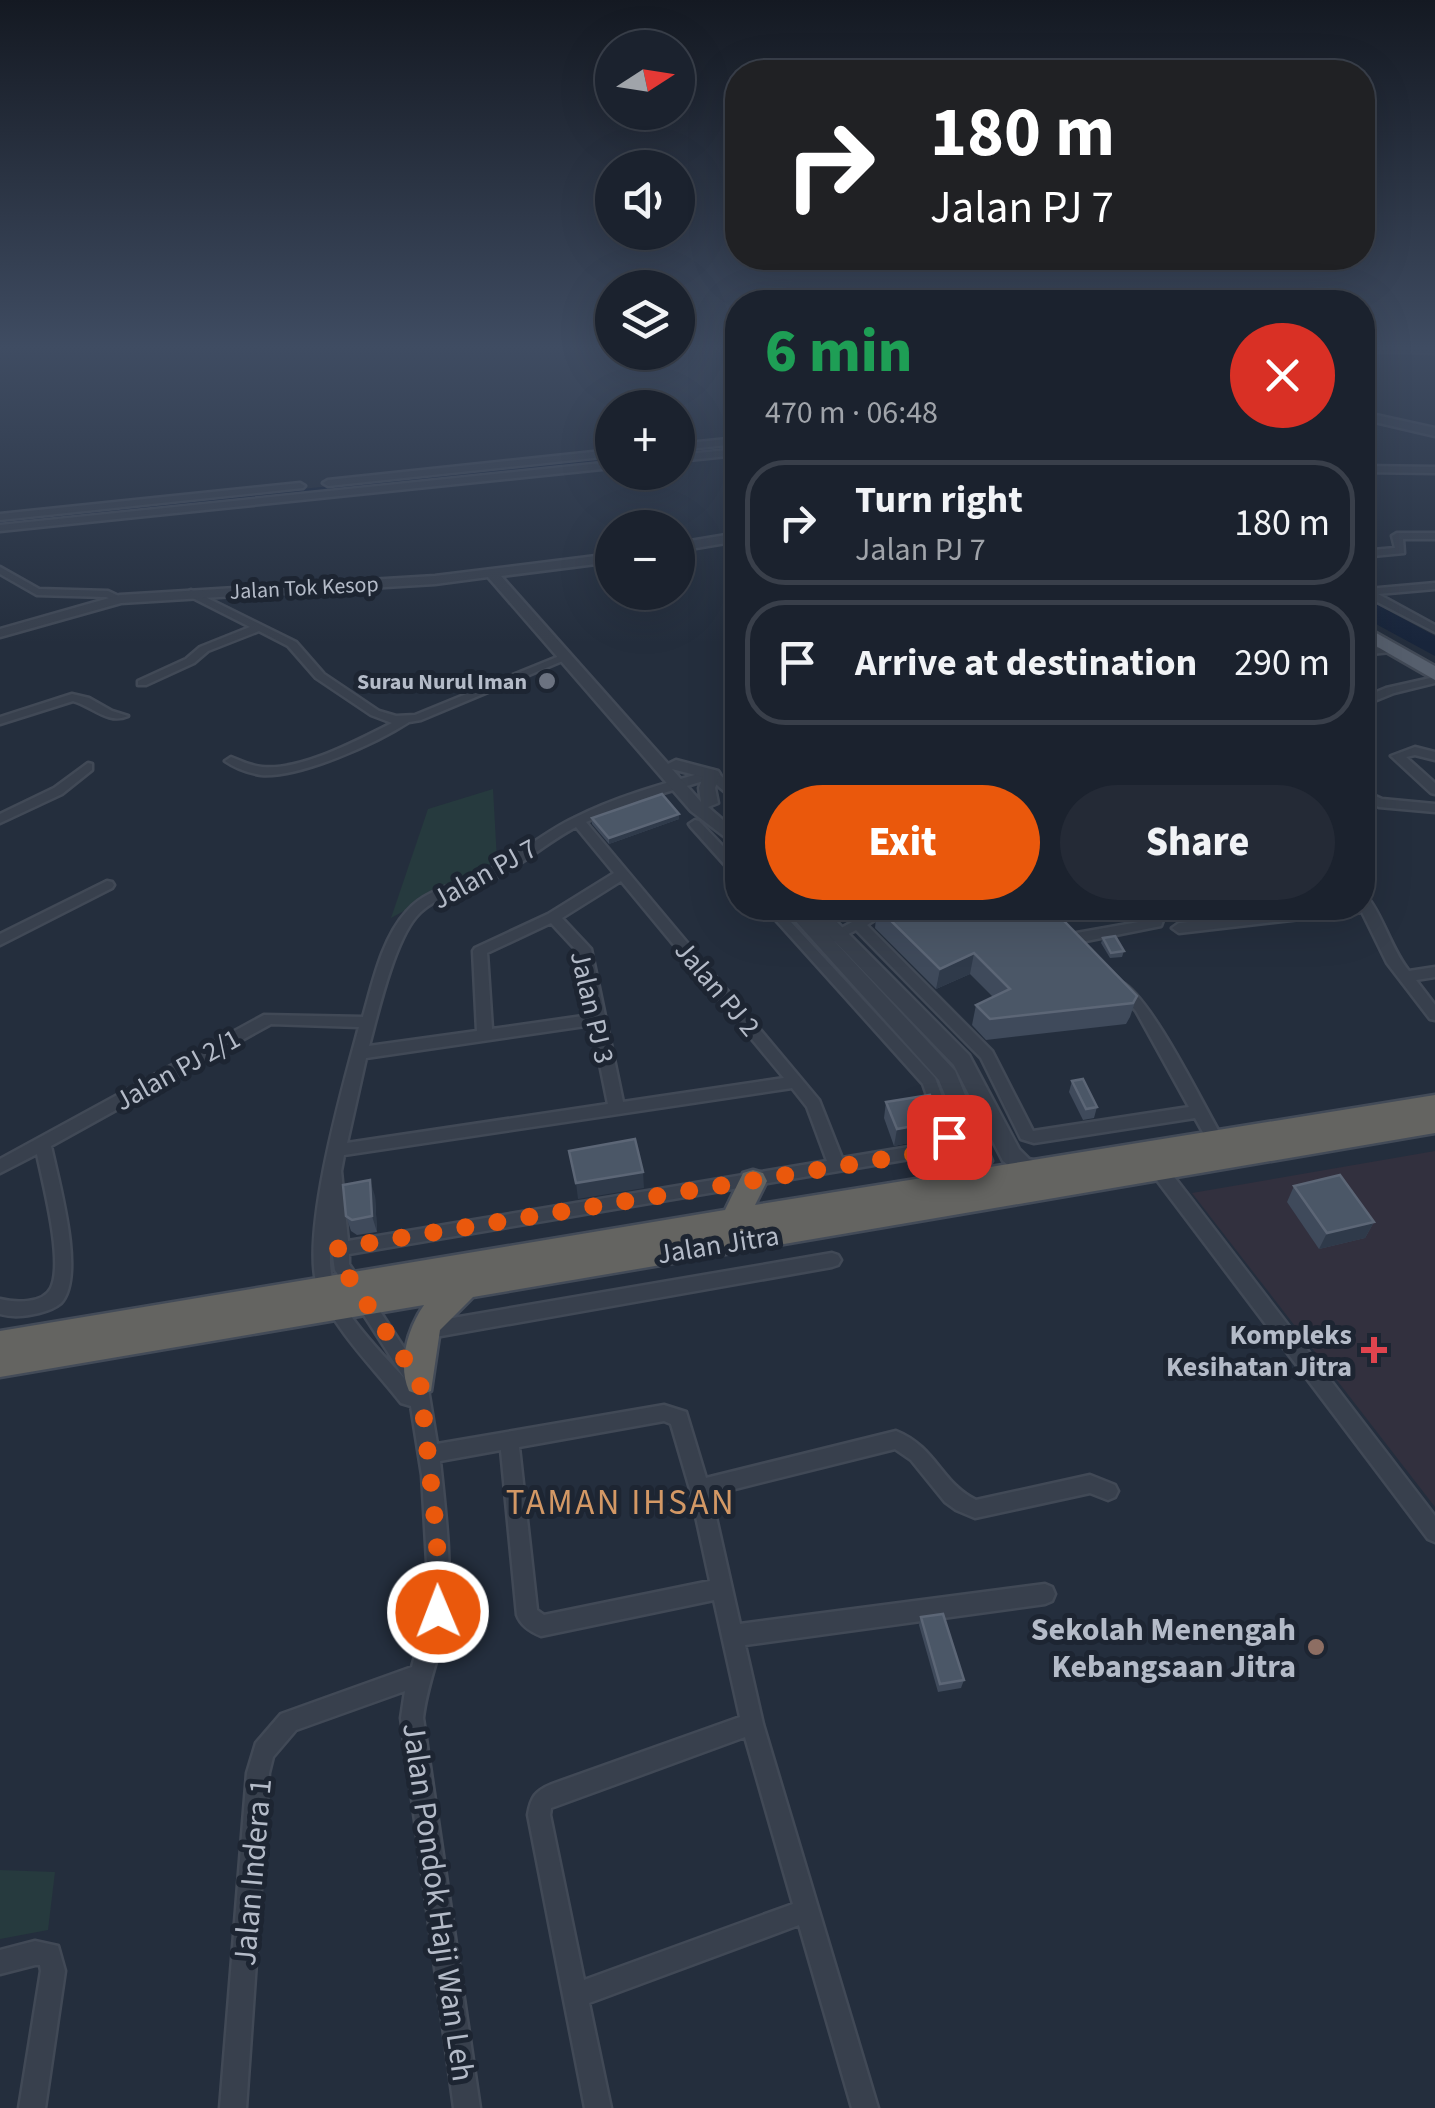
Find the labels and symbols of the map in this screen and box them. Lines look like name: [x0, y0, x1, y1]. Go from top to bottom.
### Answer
north arrow: [595, 30, 695, 130]
street label: Jalan Tok Kesop: [229, 568, 379, 608]
place label: Surau Nurul Iman: [357, 666, 527, 698]
marker: Surau Nurul Iman: [536, 670, 558, 692]
street label: Jalan PJ 7: [425, 829, 544, 919]
street label: Jalan PJ 2: [665, 932, 769, 1045]
street label: Jalan PJ 3: [560, 947, 624, 1067]
street label: Jalan PJ 2/1: [107, 1019, 248, 1121]
pin: [907, 1095, 992, 1180]
street label: Jalan Jitra: [654, 1216, 782, 1274]
place label: Kompleks Kesihatan Jitra: [1166, 1315, 1352, 1387]
marker: Kompleks Kesihatan Jitra: [1361, 1337, 1387, 1363]
district label: TAMAN IHSAN: [506, 1478, 736, 1528]
position arrow: [386, 1560, 490, 1664]
place label: Sekolah Menengah Kebangsaan Jitra: [1031, 1607, 1296, 1690]
marker: Sekolah Menengah Kebangsaan Jitra: [1305, 1636, 1327, 1658]
street label: Jalan Pondok Haji Wan Leh: [390, 1720, 486, 2084]
street label: Jalan Indera 1: [222, 1776, 284, 1968]

